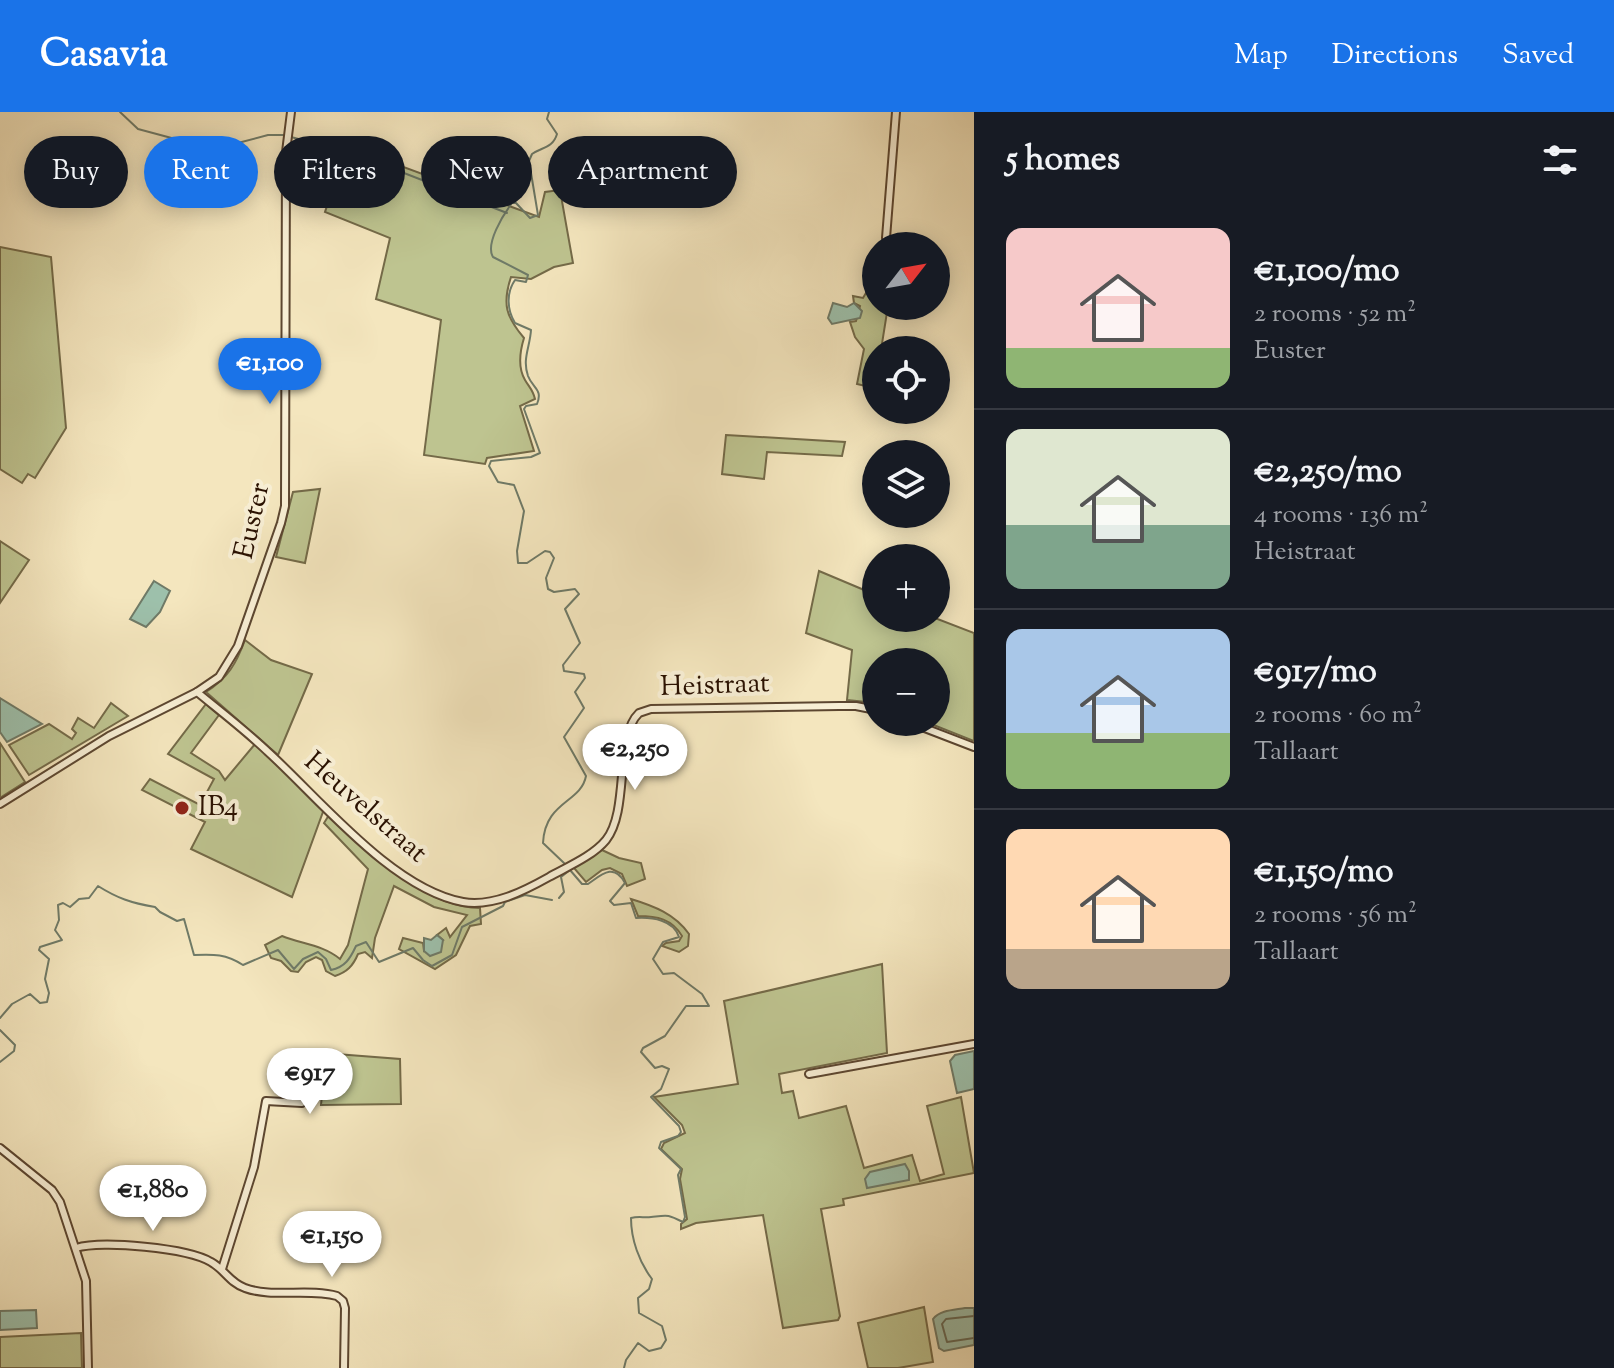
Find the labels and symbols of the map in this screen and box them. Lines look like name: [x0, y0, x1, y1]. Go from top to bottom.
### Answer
north arrow: [862, 232, 950, 320]
pin: €1,100: [205, 338, 335, 406]
street label: Euster: [225, 478, 281, 563]
street label: Heistraat: [660, 664, 771, 708]
pin: €2,250: [570, 724, 700, 792]
street label: Heuvelstraat: [294, 743, 436, 873]
place label: IB4: [198, 788, 238, 828]
marker: IB4: [173, 799, 191, 817]
pin: €917: [263, 1048, 357, 1116]
pin: €1,880: [88, 1165, 218, 1233]
pin: €1,150: [267, 1211, 397, 1279]

